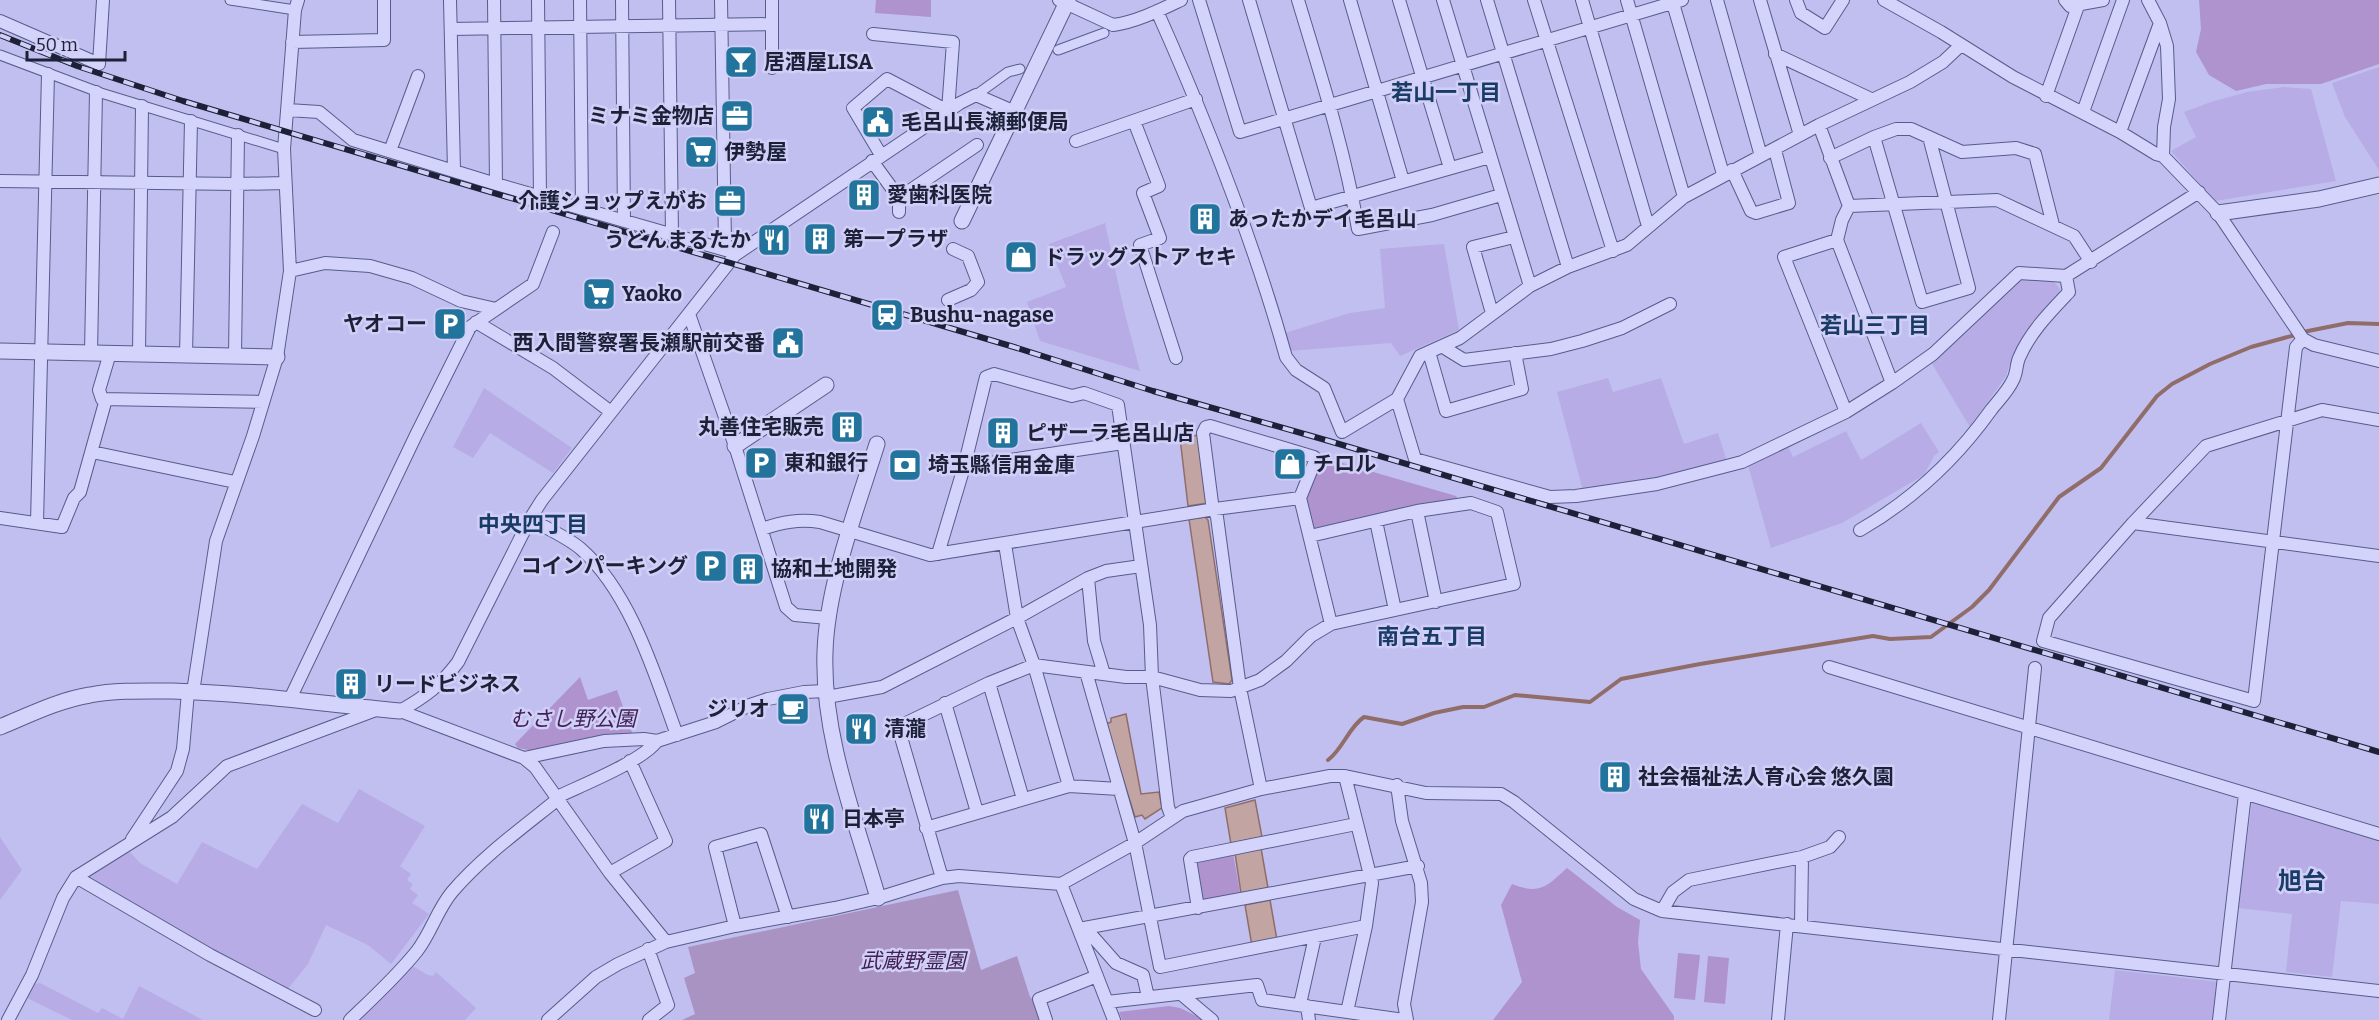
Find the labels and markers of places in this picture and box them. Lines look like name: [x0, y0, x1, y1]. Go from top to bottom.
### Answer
bar icon: 居酒屋LISA: [723, 44, 759, 80]
place label: 居酒屋LISA: [764, 49, 873, 75]
office icon: ミナミ金物店: [719, 98, 755, 134]
place label: ミナミ金物店: [588, 103, 714, 129]
public building icon: 毛呂山長瀬郵便局: [860, 104, 896, 140]
place label: 毛呂山長瀬郵便局: [901, 109, 1069, 135]
supermarket icon: 伊勢屋: [683, 134, 719, 170]
place label: 伊勢屋: [724, 139, 787, 165]
building icon: 愛歯科医院: [846, 177, 882, 213]
place label: 愛歯科医院: [887, 182, 992, 208]
office icon: 介護ショップえがお: [712, 183, 748, 219]
place label: 介護ショップえがお: [518, 188, 707, 214]
building icon: あったかデイ毛呂山: [1187, 201, 1223, 237]
place label: あったかデイ毛呂山: [1228, 206, 1417, 232]
building icon: 第一プラザ: [802, 221, 838, 257]
restaurant icon: うどんまるたか: [756, 222, 792, 258]
place label: 第一プラザ: [843, 226, 948, 252]
place label: うどんまるたか: [604, 227, 751, 253]
shop icon: ドラッグストア セキ: [1003, 239, 1039, 275]
place label: ドラッグストア セキ: [1044, 244, 1237, 270]
supermarket icon: Yaoko: [581, 276, 617, 312]
place label: Yaoko: [622, 281, 682, 307]
station icon: Bushu-nagase: [869, 297, 905, 333]
place label: Bushu-nagase: [910, 302, 1054, 328]
parking icon: ヤオコー: [432, 306, 468, 342]
place label: ヤオコー: [343, 311, 427, 337]
public building icon: 西入間警察署長瀬駅前交番: [770, 325, 806, 361]
place label: 西入間警察署長瀬駅前交番: [513, 330, 765, 356]
building icon: 丸善住宅販売: [829, 409, 865, 445]
place label: 丸善住宅販売: [698, 414, 824, 440]
building icon: ピザーラ毛呂山店: [985, 415, 1021, 451]
place label: ピザーラ毛呂山店: [1026, 420, 1194, 446]
parking icon: 東和銀行: [743, 445, 779, 481]
shop icon: チロル: [1272, 446, 1308, 482]
bank icon: 埼玉縣信用金庫: [887, 447, 923, 483]
place label: 東和銀行: [784, 450, 868, 476]
place label: チロル: [1313, 451, 1376, 477]
place label: 埼玉縣信用金庫: [928, 452, 1075, 478]
parking icon: コインパーキング: [693, 548, 729, 584]
building icon: 協和土地開発: [730, 551, 766, 587]
place label: コインパーキング: [521, 553, 688, 579]
place label: 協和土地開発: [771, 556, 897, 582]
building icon: リードビジネス: [333, 666, 369, 702]
place label: リードビジネス: [374, 671, 521, 697]
cafe icon: ジリオ: [775, 691, 811, 727]
place label: ジリオ: [707, 696, 770, 722]
restaurant icon: 清瀧: [843, 711, 879, 747]
place label: 清瀧: [884, 716, 926, 742]
building icon: 社会福祉法人育心会 悠久園: [1597, 759, 1633, 795]
place label: 社会福祉法人育心会 悠久園: [1638, 764, 1894, 790]
restaurant icon: 日本亭: [801, 801, 837, 837]
place label: 日本亭: [842, 806, 905, 832]

